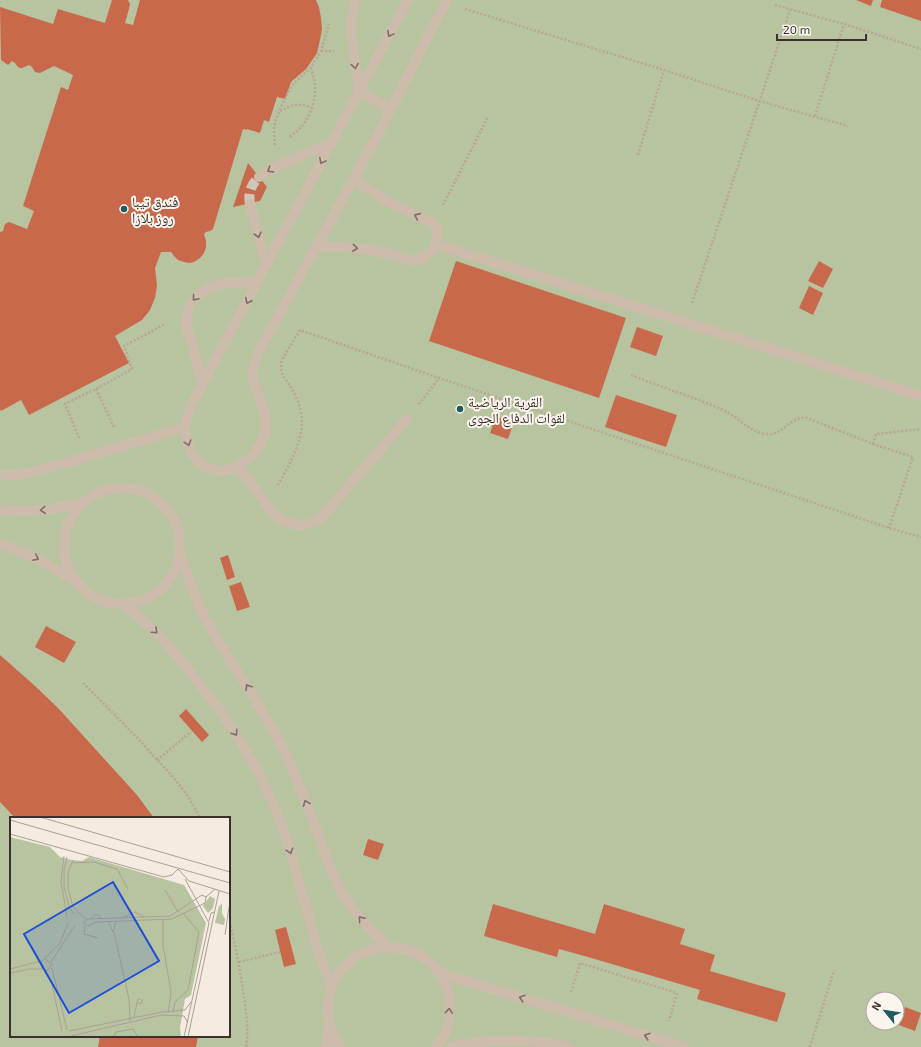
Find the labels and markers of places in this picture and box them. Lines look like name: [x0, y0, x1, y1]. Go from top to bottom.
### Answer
place label: فندق تيبا روز بلازا: [132, 193, 178, 227]
marker: فندق تيبا روز بلازا: [119, 204, 129, 214]
place label: القرية الرياضية لقوات الدفاع الجوى: [468, 393, 565, 428]
marker: القرية الرياضية لقوات الدفاع الجوى: [455, 404, 465, 414]

